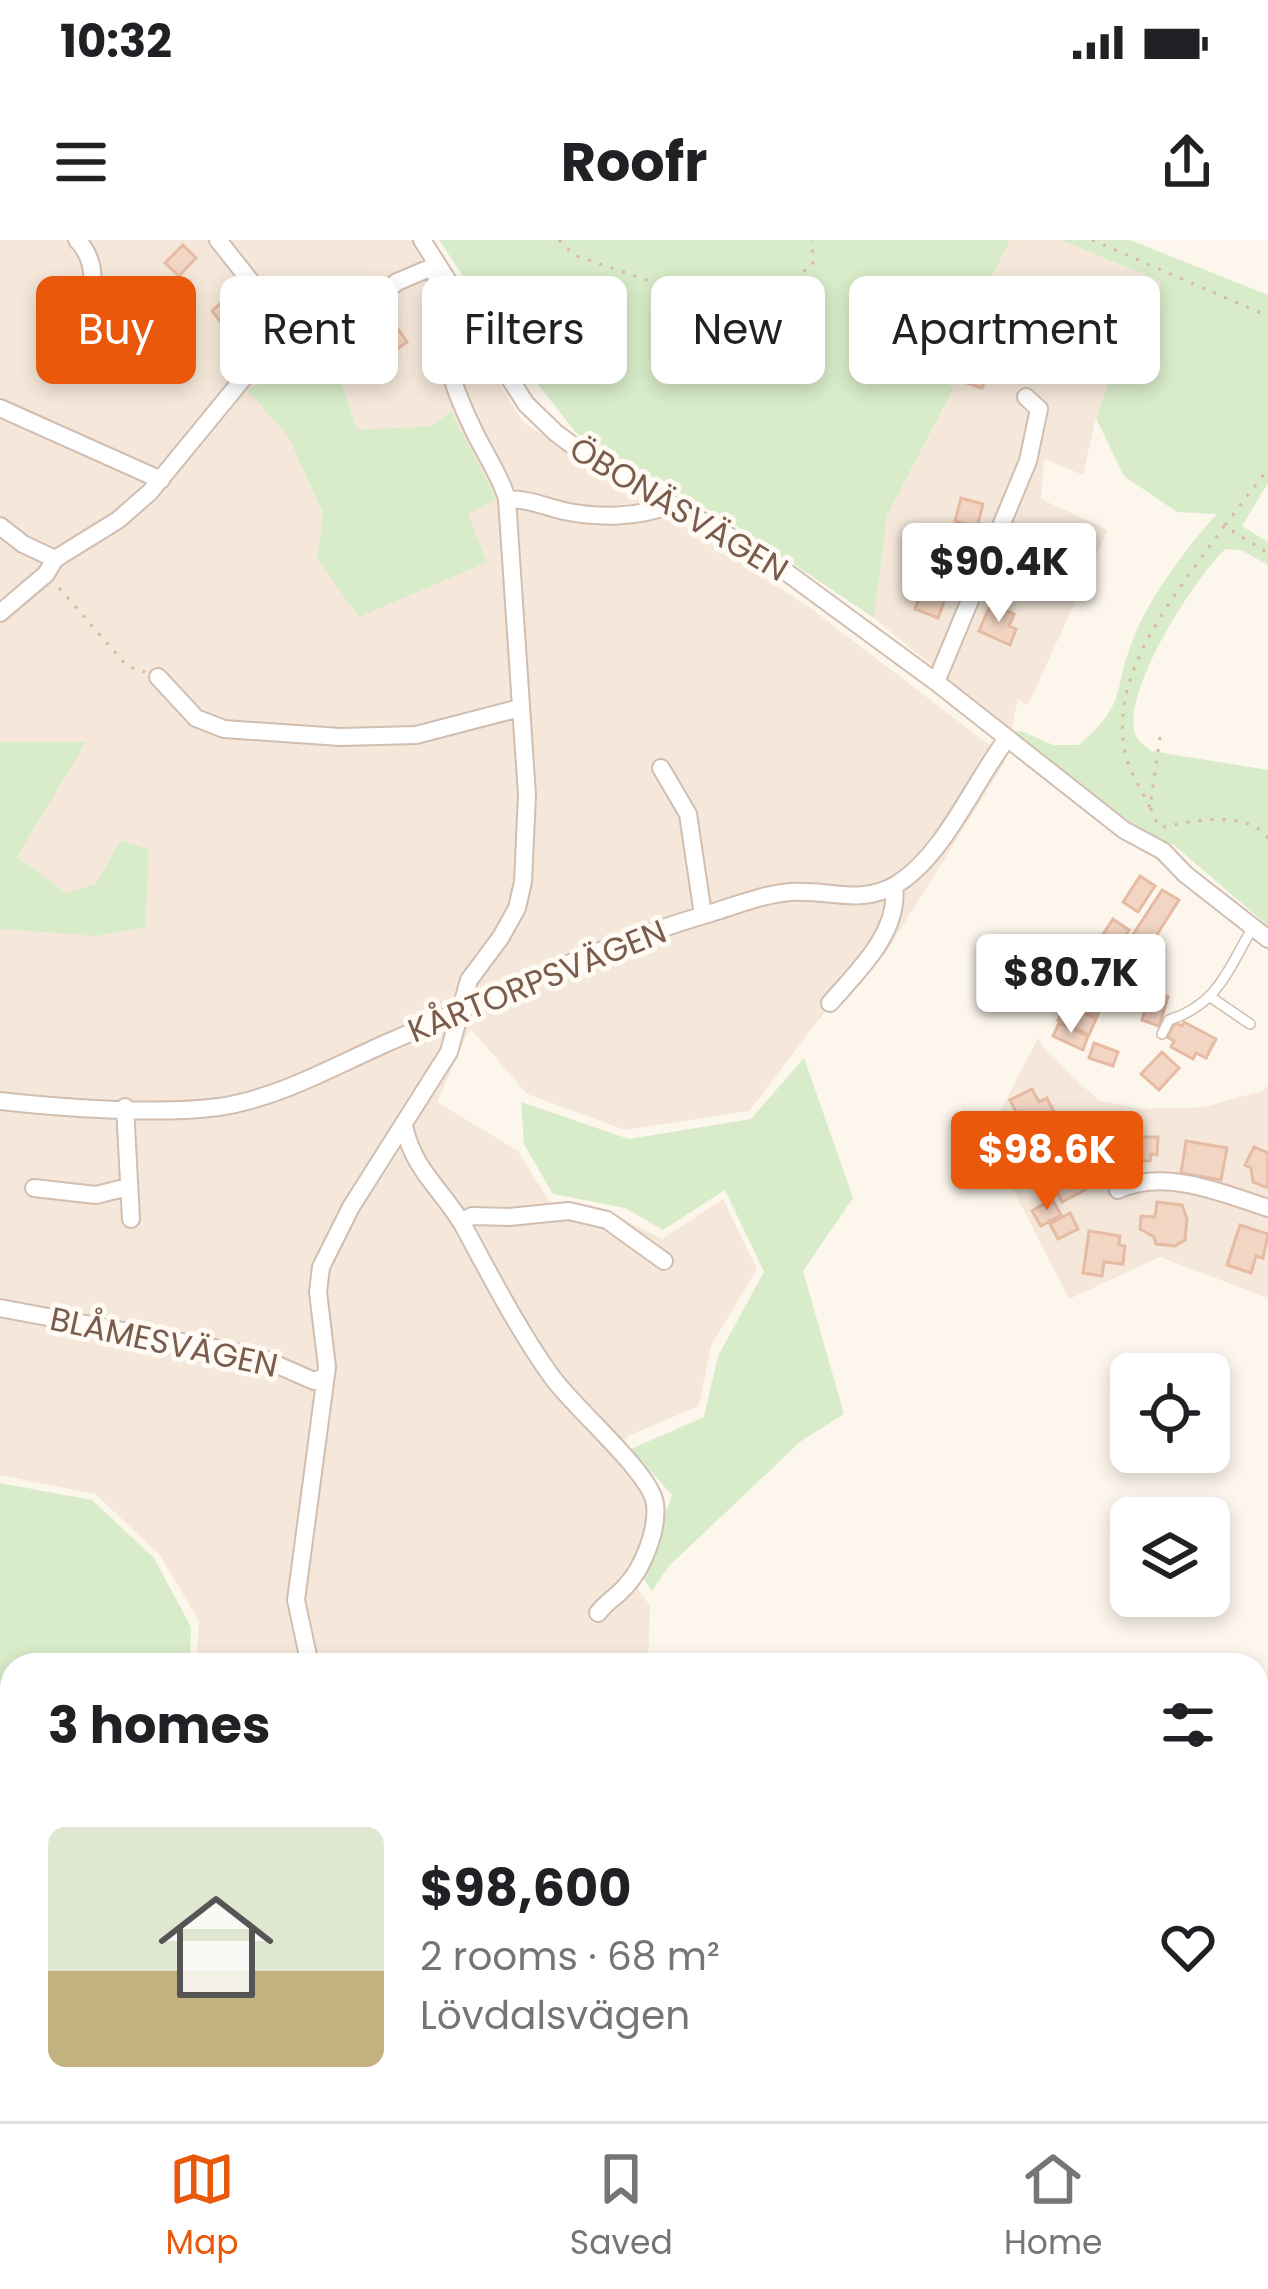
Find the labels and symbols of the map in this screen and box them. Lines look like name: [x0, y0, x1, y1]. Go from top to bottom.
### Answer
street label: ÖBONÄSVÄGEN: [561, 425, 797, 593]
pin: $90.4K: [901, 523, 1097, 625]
street label: KÅRTORPSVÄGEN: [401, 908, 673, 1054]
pin: $80.7K: [973, 934, 1169, 1036]
pin: $98.6K: [949, 1111, 1145, 1213]
street label: BLÅMESVÄGEN: [46, 1295, 282, 1389]

